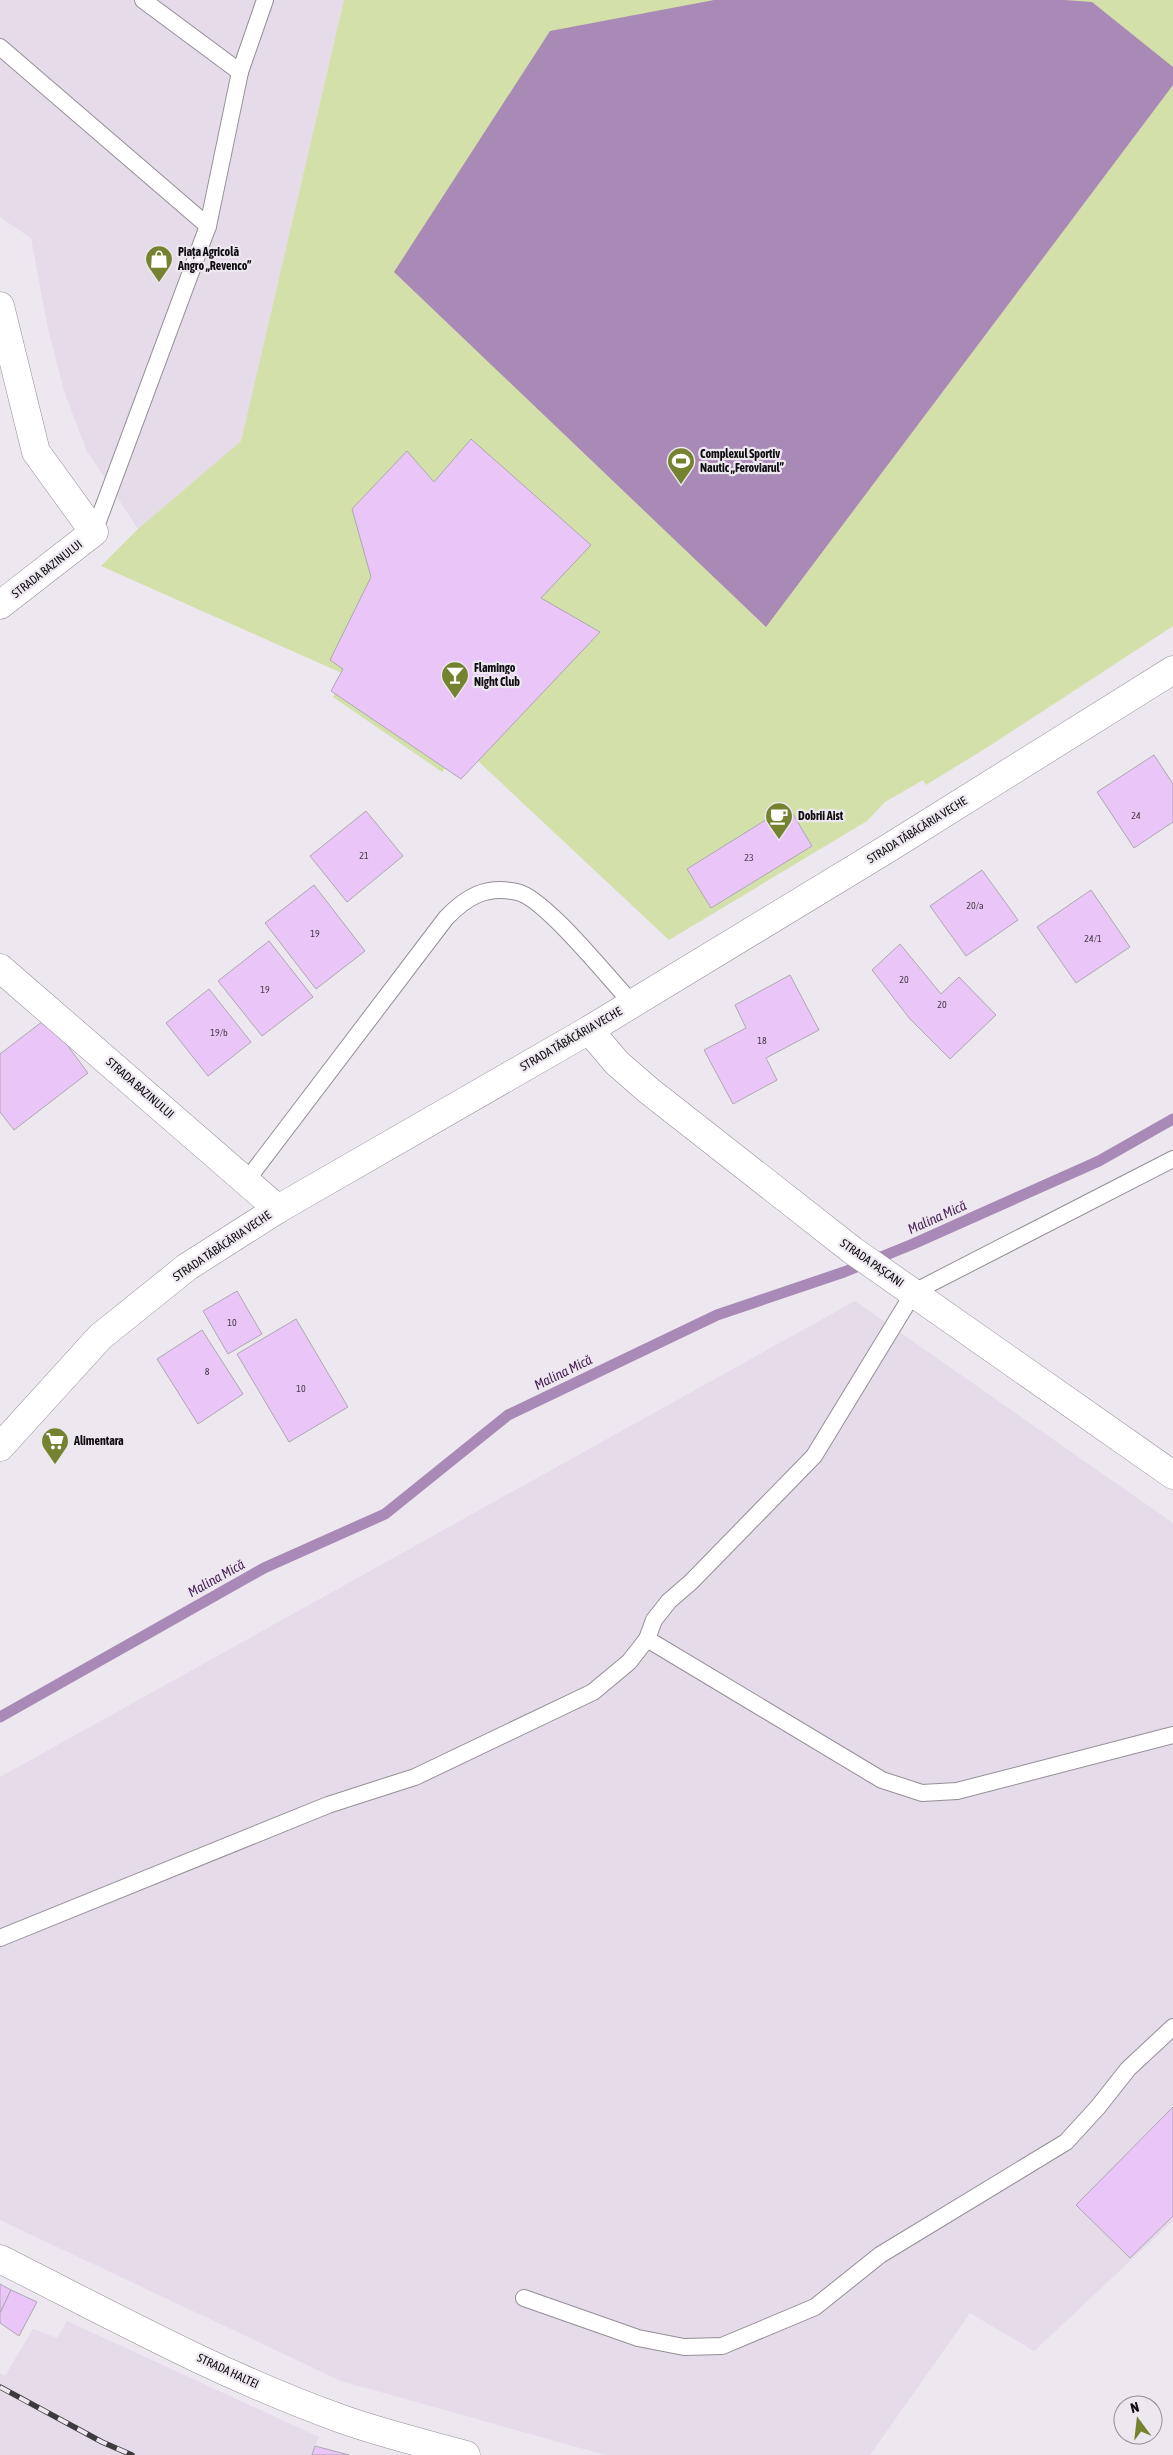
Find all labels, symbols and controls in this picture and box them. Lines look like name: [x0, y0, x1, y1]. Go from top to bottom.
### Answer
shop icon: Piața Agricolă Angro „Revenco”: [144, 244, 174, 283]
place label: Piața Agricolă Angro „Revenco”: [177, 245, 252, 273]
sports icon: Complexul Sportiv Nautic „Feroviarul”: [666, 446, 696, 485]
place label: Complexul Sportiv Nautic „Feroviarul”: [700, 447, 785, 475]
street label: STRADA BAZINULUI: [9, 537, 85, 601]
bar icon: Flamingo Night Club: [440, 660, 470, 699]
place label: Flamingo Night Club: [474, 661, 520, 689]
street label: STRADA TĂBĂCĂRIA VECHE: [865, 794, 969, 866]
cafe icon: Dobrii Aist: [764, 801, 794, 840]
place label: Dobrii Aist: [798, 809, 844, 823]
house number: 24: [1131, 810, 1141, 821]
house number: 21: [359, 850, 369, 861]
house number: 23: [744, 852, 754, 863]
house number: 20/a: [966, 900, 984, 911]
house number: 19: [310, 928, 320, 939]
house number: 24/1: [1084, 933, 1102, 944]
house number: 20: [899, 974, 909, 985]
house number: 19: [260, 984, 270, 995]
house number: 20: [937, 999, 947, 1010]
street label: STRADA TĂBĂCĂRIA VECHE: [518, 1004, 624, 1074]
house number: 19/b: [210, 1027, 228, 1038]
house number: 18: [757, 1035, 767, 1046]
street label: STRADA BAZINULUI: [103, 1055, 177, 1121]
water label: Malina Mică: [905, 1197, 969, 1237]
street label: STRADA TĂBĂCĂRIA VECHE: [170, 1208, 274, 1284]
street label: STRADA PAȘCANI: [838, 1236, 906, 1290]
house number: 10: [227, 1317, 237, 1328]
water label: Malina Mică: [531, 1351, 595, 1393]
house number: 8: [205, 1366, 210, 1377]
house number: 10: [296, 1383, 306, 1394]
supermarket icon: Alimentara: [40, 1426, 70, 1465]
place label: Alimentara: [73, 1434, 124, 1448]
water label: Malina Mică: [185, 1556, 248, 1600]
street label: STRADA HALTEI: [195, 2351, 261, 2391]
north arrow: [1113, 2395, 1163, 2445]
text: N: [1129, 2399, 1141, 2416]

